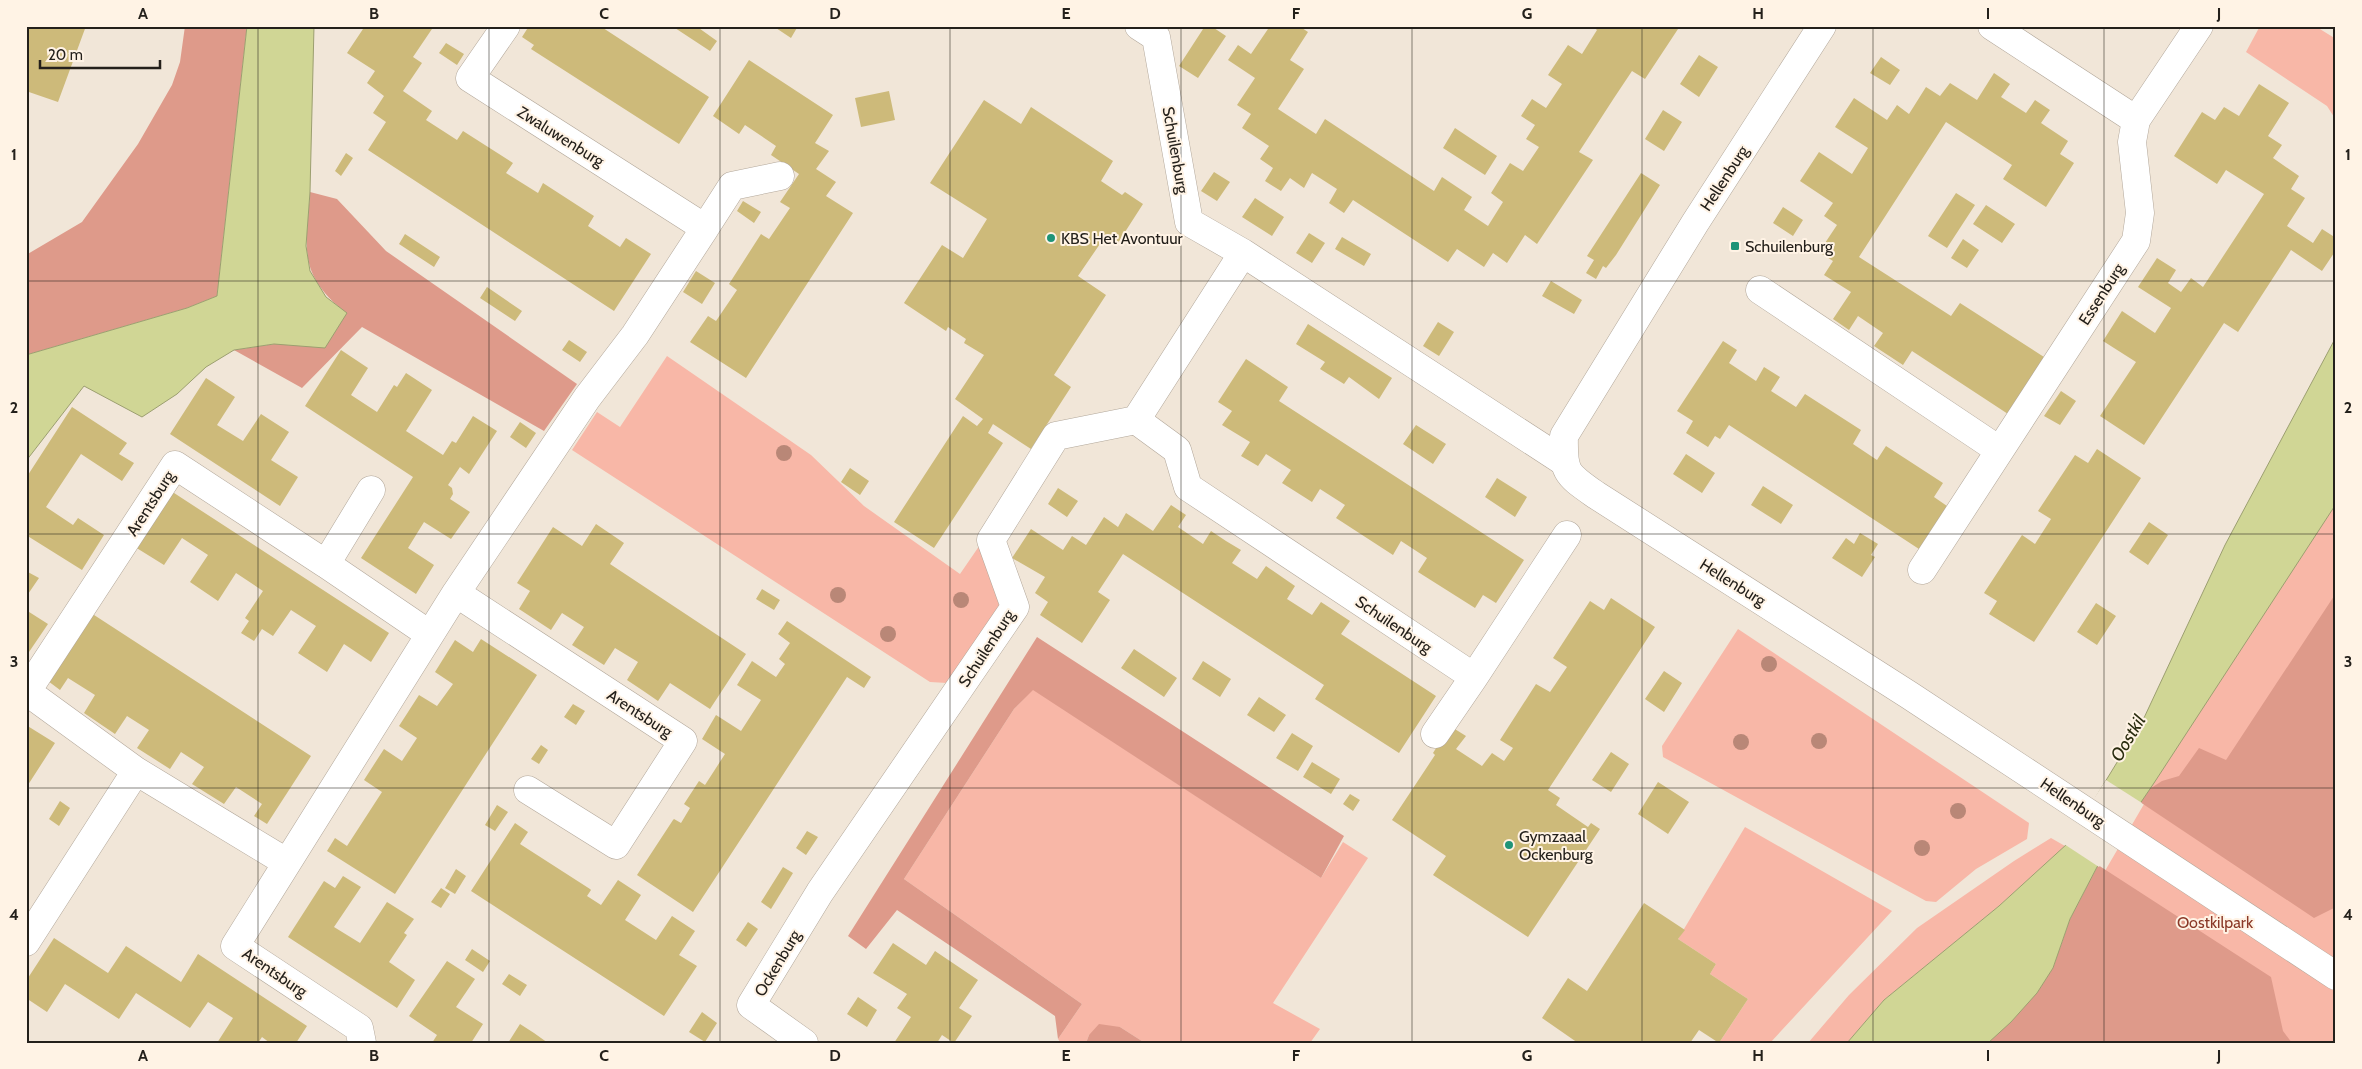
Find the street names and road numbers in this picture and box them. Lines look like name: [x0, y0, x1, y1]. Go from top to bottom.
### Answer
street label: Zwaluwenburg: [514, 102, 609, 171]
street label: Schuilenburg: [1159, 105, 1193, 196]
street label: Hellenburg: [1696, 141, 1753, 215]
street label: Essenburg: [2075, 259, 2129, 329]
street label: Arentsburg: [122, 466, 179, 539]
street label: Hellenburg: [1696, 555, 1770, 611]
street label: Schuilenburg: [1352, 592, 1436, 657]
street label: Schuilenburg: [954, 605, 1019, 690]
street label: Arentsburg: [604, 685, 677, 742]
street label: Hellenburg: [2037, 774, 2110, 832]
street label: Ockenburg: [750, 926, 805, 1000]
street label: Arentsburg: [239, 944, 312, 1002]

